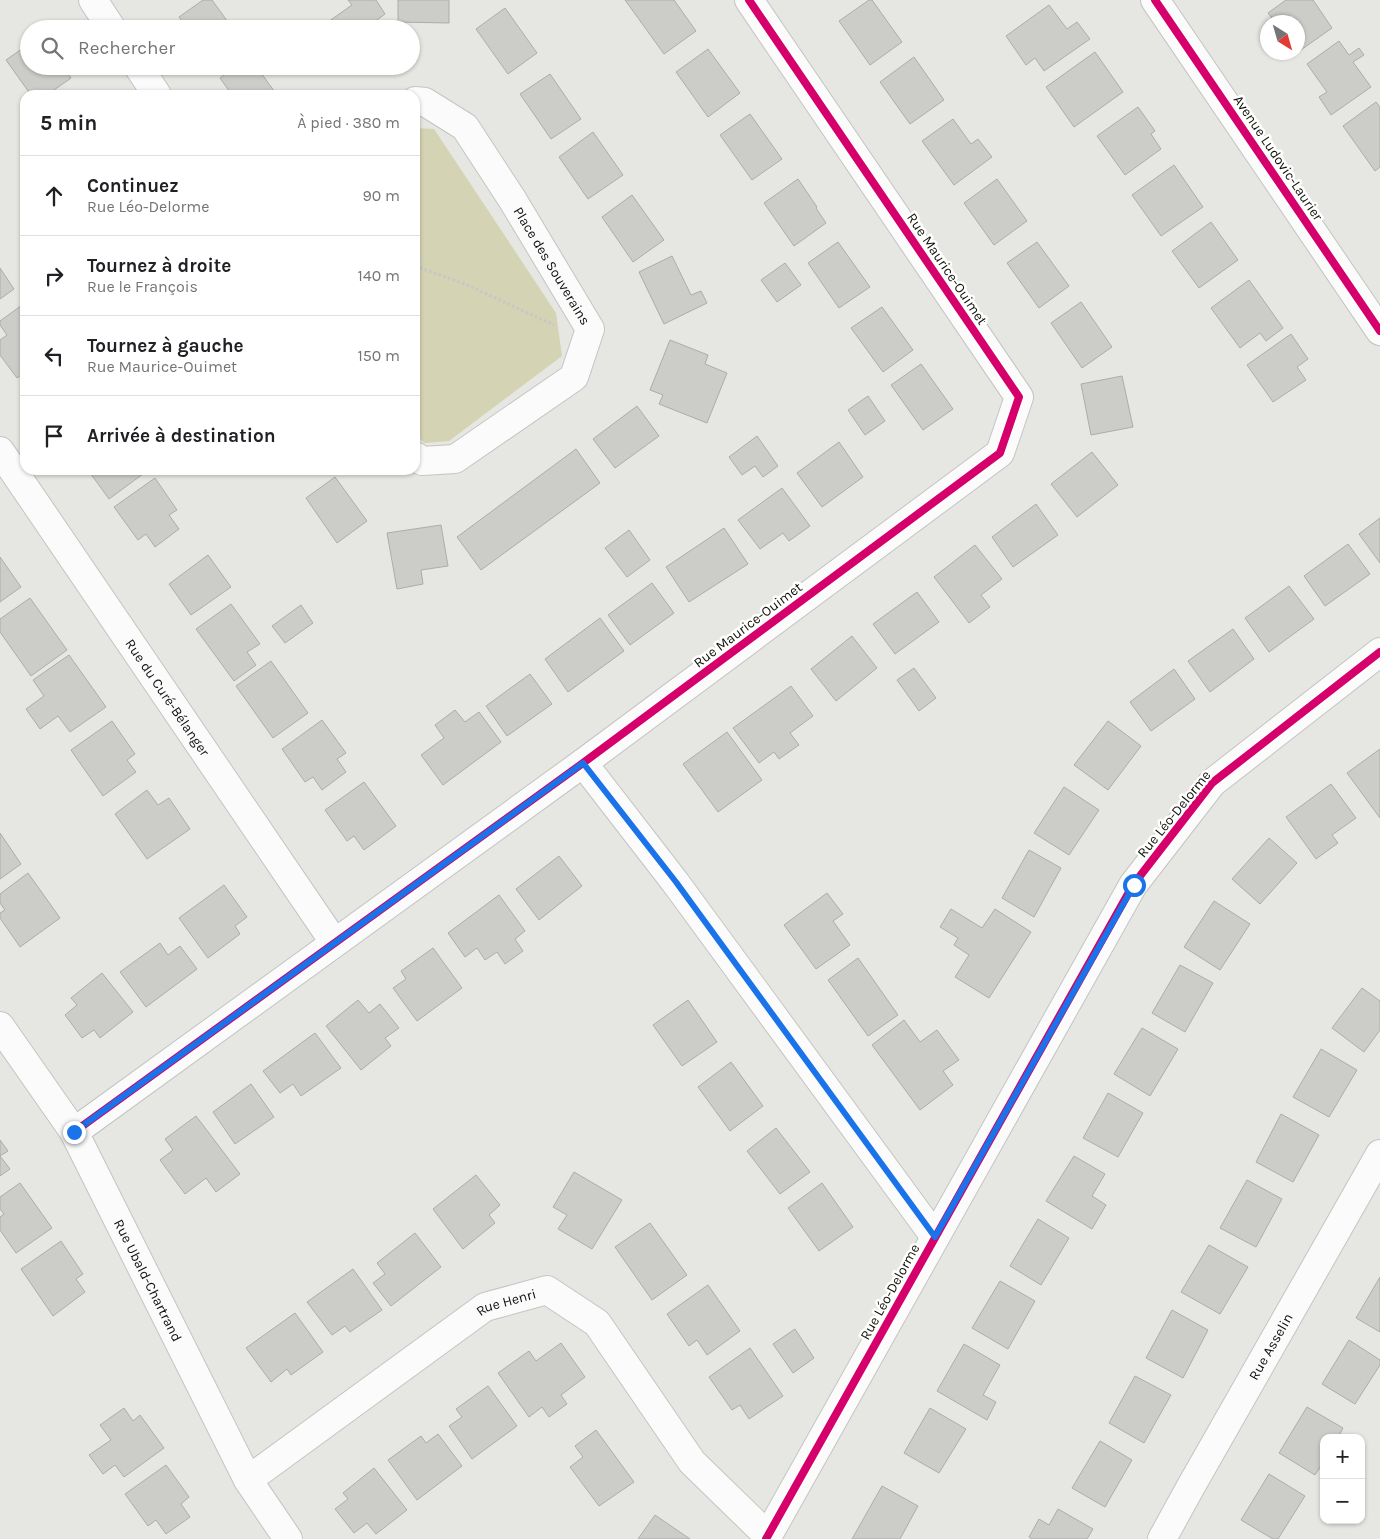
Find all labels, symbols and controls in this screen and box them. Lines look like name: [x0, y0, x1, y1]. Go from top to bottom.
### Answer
north arrow: [1260, 15, 1305, 60]
search box: [20, 20, 420, 75]
icon: search: [38, 34, 66, 62]
text: Rechercher: [78, 37, 175, 59]
street label: Avenue Ludovic-Laurier: [1230, 92, 1327, 225]
text: 5 min: [40, 111, 97, 135]
text: À pied · 380 m: [297, 113, 400, 132]
text: Continuez: [87, 175, 179, 197]
icon: ahead: [40, 182, 68, 210]
text: 90 m: [362, 186, 400, 205]
text: Rue Léo-Delorme: [87, 197, 209, 216]
street label: Place des Souverains: [510, 203, 594, 328]
street label: Rue Maurice-Ouimet: [903, 210, 991, 328]
text: Tournez à droite: [87, 255, 231, 277]
icon: right: [40, 262, 68, 290]
text: 140 m: [358, 266, 400, 285]
text: Rue le François: [87, 277, 198, 296]
text: Tournez à gauche: [87, 335, 244, 357]
icon: left: [40, 342, 68, 370]
text: 150 m: [357, 346, 400, 365]
text: Rue Maurice-Ouimet: [87, 357, 237, 376]
icon: arrive: [40, 422, 68, 450]
text: Arrivée à destination: [87, 425, 276, 447]
street label: Rue Maurice-Ouimet: [690, 579, 806, 671]
street label: Rue du Curé-Bélanger: [122, 636, 214, 760]
street label: Rue Léo-Delorme: [1134, 767, 1214, 861]
route start: [1123, 874, 1146, 897]
route end: [63, 1121, 86, 1144]
street label: Rue Ubald-Chartrand: [110, 1216, 186, 1344]
street label: Rue Léo-Delorme: [857, 1241, 923, 1343]
street label: Rue Henri: [472, 1285, 538, 1319]
street label: Rue Asselin: [1245, 1310, 1296, 1383]
map controls: [1320, 1434, 1365, 1524]
button: +: [1320, 1434, 1365, 1479]
button: −: [1320, 1479, 1365, 1524]

